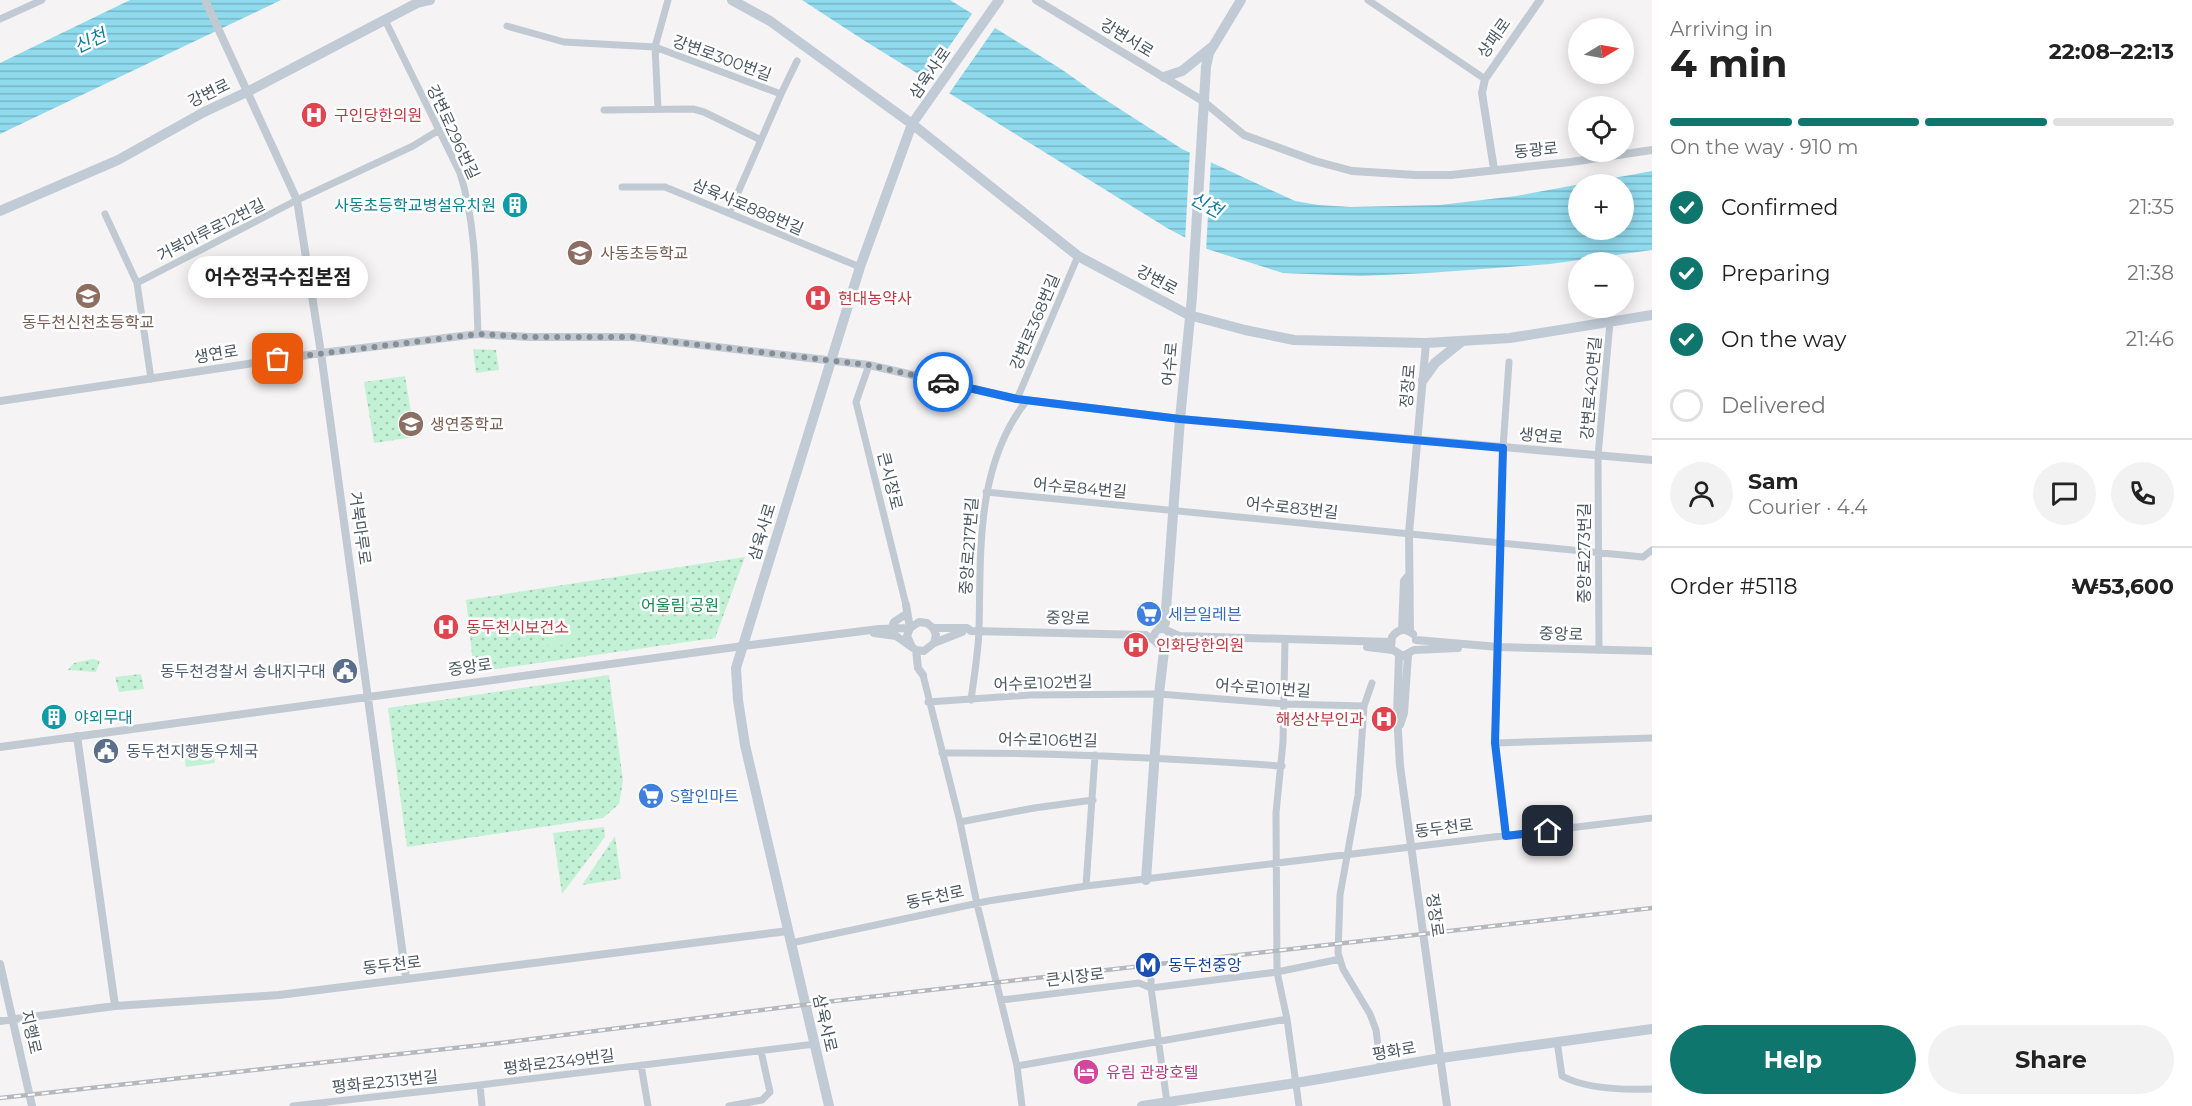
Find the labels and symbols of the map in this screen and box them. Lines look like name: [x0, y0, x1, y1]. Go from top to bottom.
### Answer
street label: 상패로: [1474, 14, 1515, 62]
street label: 강변서로: [1097, 15, 1157, 61]
north arrow: [1568, 18, 1634, 84]
water label: 신천: [70, 23, 112, 58]
street label: 강변로300번길: [670, 31, 774, 85]
street label: 삼육사로: [905, 43, 955, 103]
street label: 강변로: [185, 75, 233, 111]
street label: 강변로296번길: [423, 82, 483, 182]
hospital icon: 구인당한의원: [299, 100, 329, 130]
place label: 구인당한의원: [334, 106, 422, 125]
street label: 동광로: [1513, 139, 1559, 161]
street label: 삼육사로888번길: [690, 175, 806, 239]
water label: 신천: [1186, 188, 1228, 224]
building icon: 사동초등학교병설유치원: [500, 190, 530, 220]
street label: 거북마루로12번길: [154, 195, 268, 265]
place label: 사동초등학교병설유치원: [334, 196, 496, 215]
school or university icon: 사동초등학교: [565, 238, 595, 268]
place label: 사동초등학교: [600, 244, 688, 263]
callout: 어수정국수집본점: [188, 257, 368, 299]
street label: 강변로: [1133, 261, 1181, 299]
street label: 강변로368번길: [1006, 271, 1064, 373]
school or university icon: 동두천신천초등학교: [73, 281, 103, 311]
hospital icon: 현대농약사: [803, 283, 833, 313]
place label: 현대농약사: [838, 289, 912, 308]
place label: 동두천신천초등학교: [22, 313, 154, 332]
pin: [252, 333, 303, 384]
street label: 강변로420번길: [1577, 335, 1605, 441]
street label: 생연로: [193, 341, 240, 367]
street label: 어수로: [1159, 341, 1181, 387]
courier: [913, 352, 973, 412]
street label: 정장로: [1397, 363, 1419, 409]
school or university icon: 생연중학교: [396, 409, 426, 439]
place label: 생연중학교: [430, 415, 504, 434]
street label: 생연로: [1518, 425, 1564, 447]
street label: 큰시장로: [874, 450, 906, 512]
street label: 어수로84번길: [1032, 474, 1128, 502]
street label: 거북마루로: [345, 490, 375, 566]
street label: 어수로83번길: [1245, 494, 1339, 522]
street label: 중앙로217번길: [956, 497, 982, 595]
street label: 삼육사로: [744, 501, 780, 563]
street label: 중앙로273번길: [1575, 503, 1594, 603]
park label: 어울림 공원: [641, 596, 719, 615]
supermarket icon: 세븐일레븐: [1134, 599, 1164, 629]
place label: 세븐일레븐: [1168, 605, 1242, 624]
street label: 중앙로: [1046, 608, 1091, 628]
hospital icon: 동두천시보건소: [431, 612, 461, 642]
place label: 동두천시보건소: [466, 618, 569, 637]
street label: 중앙로: [1539, 624, 1584, 644]
hospital icon: 인화당한의원: [1121, 630, 1151, 660]
place label: 인화당한의원: [1156, 636, 1244, 655]
street label: 중앙로: [447, 654, 493, 679]
public building icon: 동두천경찰서 송내지구대: [330, 656, 360, 686]
place label: 동두천경찰서 송내지구대: [160, 662, 326, 681]
street label: 어수로102번길: [993, 672, 1093, 694]
street label: 어수로101번길: [1215, 675, 1311, 701]
building icon: 야외무대: [39, 702, 69, 732]
hospital icon: 해성산부인과: [1369, 704, 1399, 734]
place label: 야외무대: [74, 708, 133, 727]
place label: 해성산부인과: [1276, 710, 1364, 729]
street label: 어수로106번길: [998, 730, 1098, 750]
public building icon: 동두천지행동우체국: [91, 736, 121, 766]
place label: 동두천지행동우체국: [126, 742, 258, 761]
supermarket icon: S할인마트: [636, 781, 666, 811]
place label: S할인마트: [670, 787, 739, 806]
pin: [1522, 805, 1573, 856]
street label: 동두천로: [1414, 815, 1475, 841]
street label: 동두천로: [904, 882, 966, 912]
street label: 정장로: [1423, 892, 1448, 938]
metro station icon: 동두천중앙: [1133, 950, 1163, 980]
street label: 동두천로: [362, 952, 423, 978]
place label: 동두천중앙: [1168, 956, 1242, 975]
street label: 큰시장로: [1045, 964, 1106, 990]
street label: 삼육사로: [809, 992, 841, 1054]
street label: 지행로: [17, 1008, 45, 1056]
street label: 평화로: [1371, 1038, 1418, 1064]
street label: 평화로2349번길: [502, 1046, 616, 1078]
hotel icon: 유림 관광호텔: [1071, 1057, 1101, 1087]
place label: 유림 관광호텔: [1106, 1063, 1199, 1082]
street label: 평화로2313번길: [331, 1067, 439, 1097]

